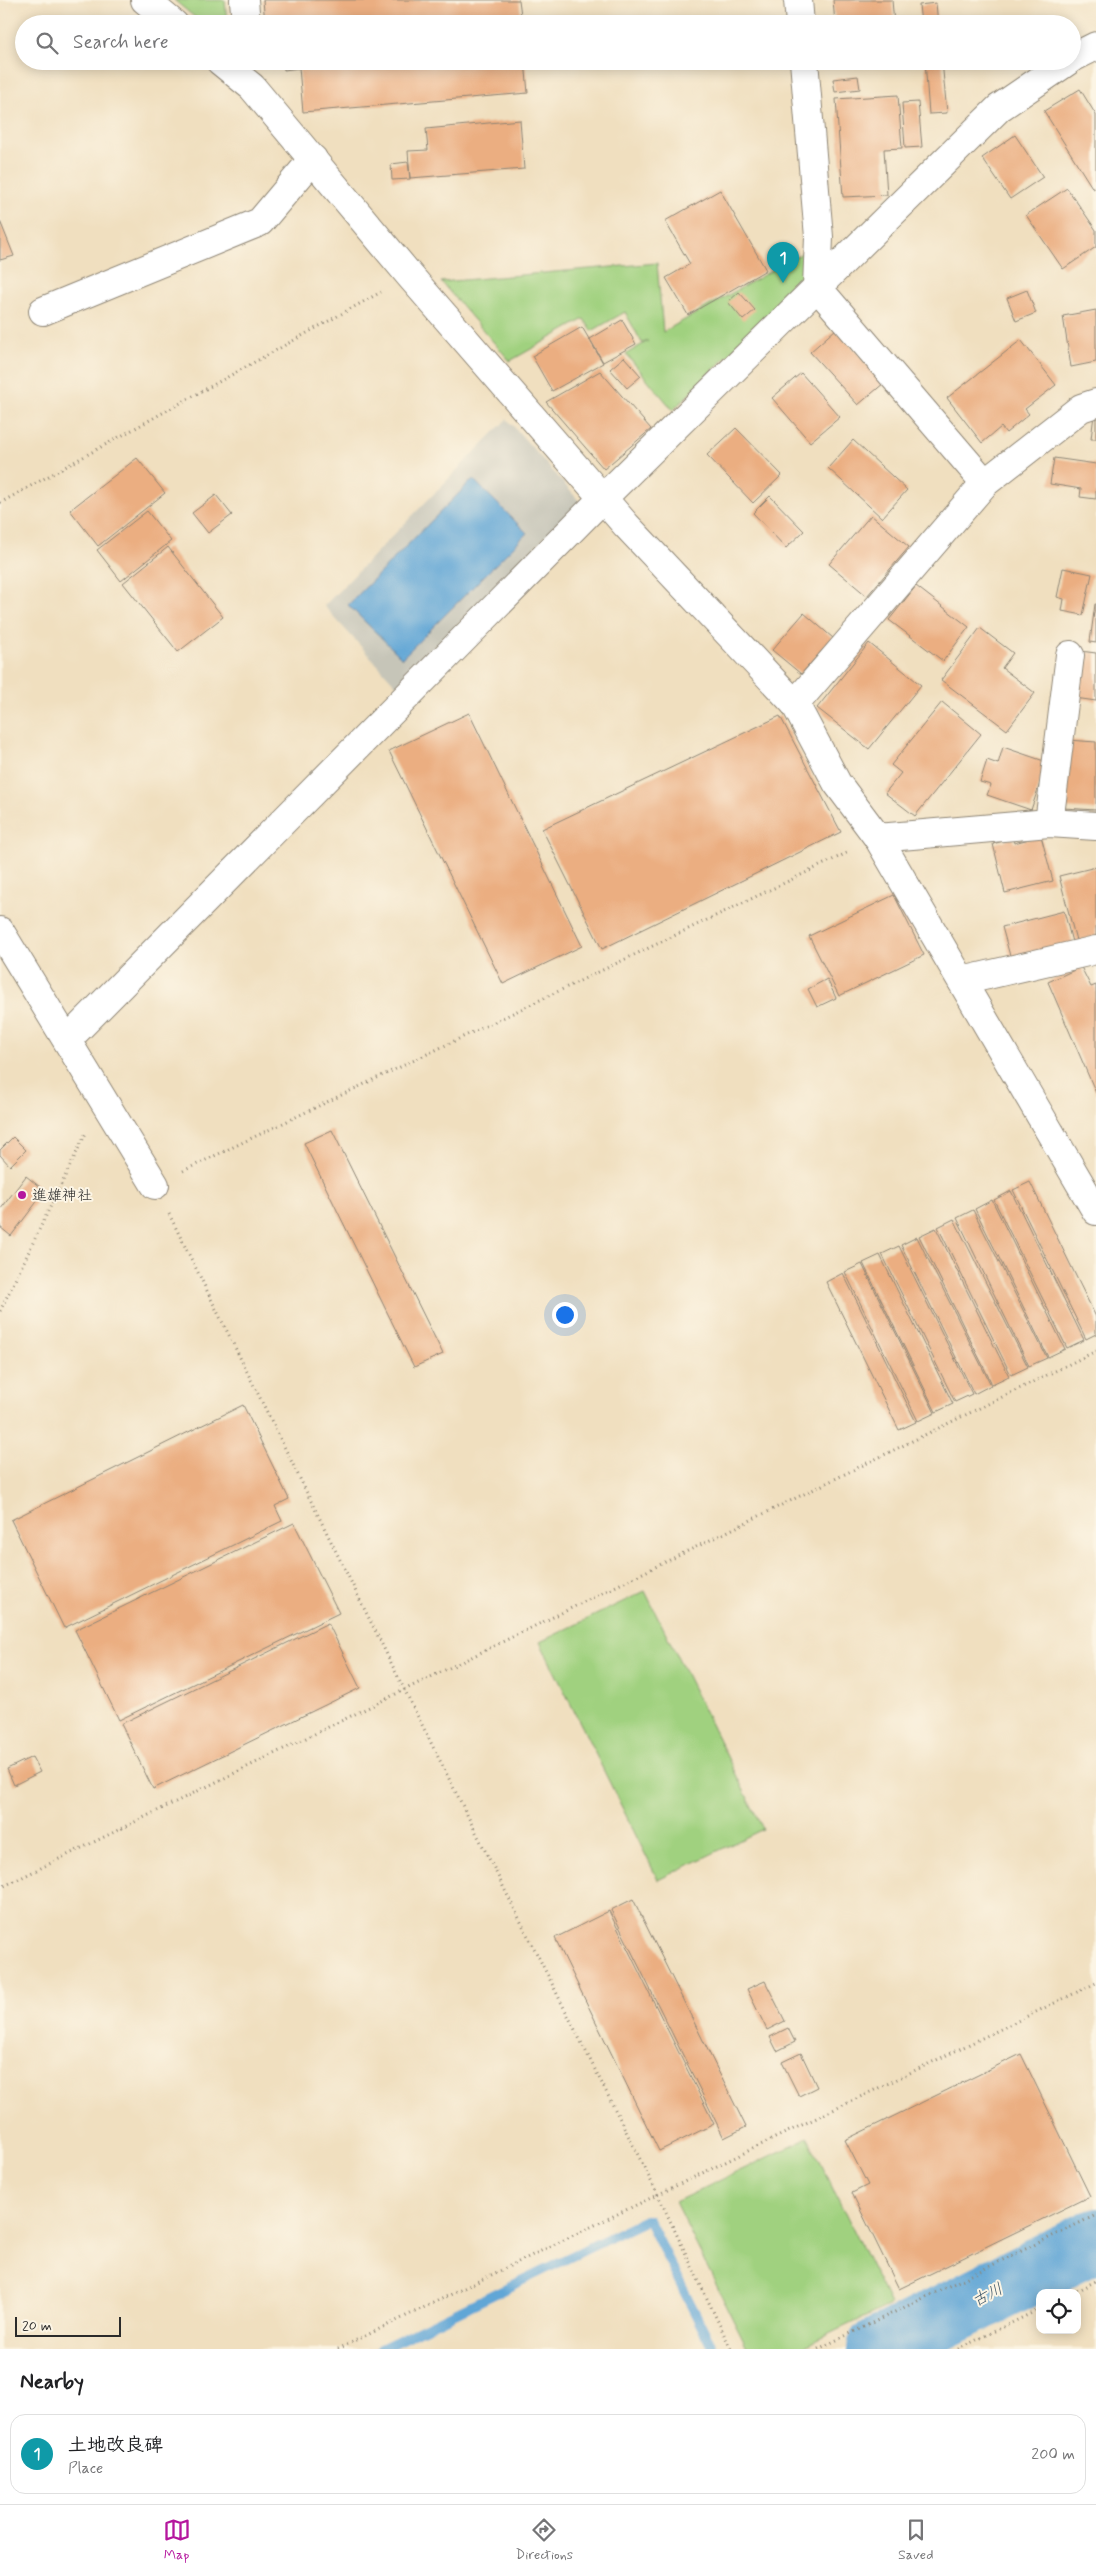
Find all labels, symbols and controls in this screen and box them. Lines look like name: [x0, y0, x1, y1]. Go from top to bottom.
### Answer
search box: [15, 15, 1081, 70]
icon: search: [33, 29, 61, 57]
text: Search here: [73, 30, 169, 55]
pin: 1: [767, 242, 799, 283]
place label: 進雄神社: [32, 1186, 92, 1206]
marker: 進雄神社: [16, 1189, 28, 1201]
your location: [552, 1302, 578, 1328]
water label: 古川: [969, 2279, 1007, 2312]
map controls: [1036, 2289, 1081, 2334]
button: locate: [1036, 2289, 1081, 2334]
scale bar: [15, 2314, 121, 2337]
text: 20 m: [22, 2317, 52, 2335]
text: Nearby: [20, 2368, 84, 2396]
text: 土地改良碑: [68, 2433, 163, 2458]
text: 1: [33, 2444, 41, 2465]
text: 200 m: [1031, 2444, 1075, 2465]
text: Place: [68, 2458, 103, 2479]
tab: Map: [163, 2516, 191, 2564]
tab: Directions: [516, 2516, 573, 2564]
tab: Saved: [898, 2516, 933, 2564]

